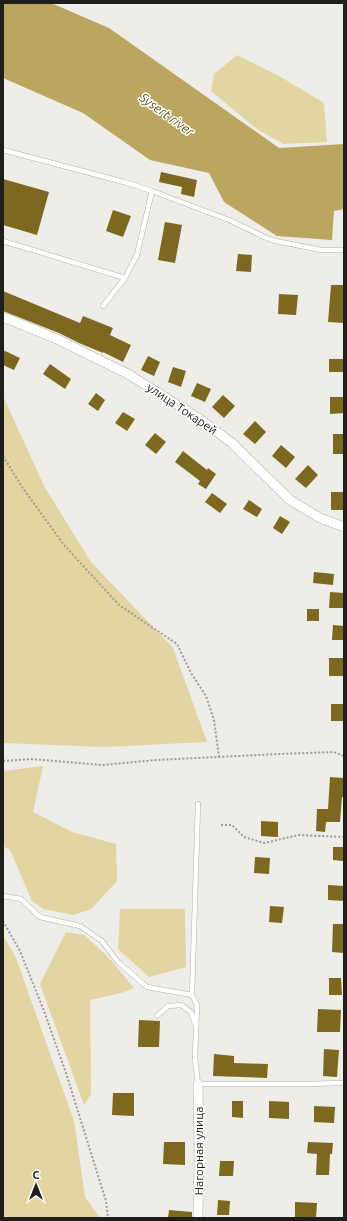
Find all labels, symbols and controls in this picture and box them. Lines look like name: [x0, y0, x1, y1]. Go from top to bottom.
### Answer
water label: Sysert river: [136, 89, 198, 139]
street label: улица Токарей: [145, 380, 220, 437]
street label: Нагорная улица: [192, 1107, 205, 1195]
north arrow: [16, 1165, 56, 1205]
text: С: [32, 1169, 40, 1181]

